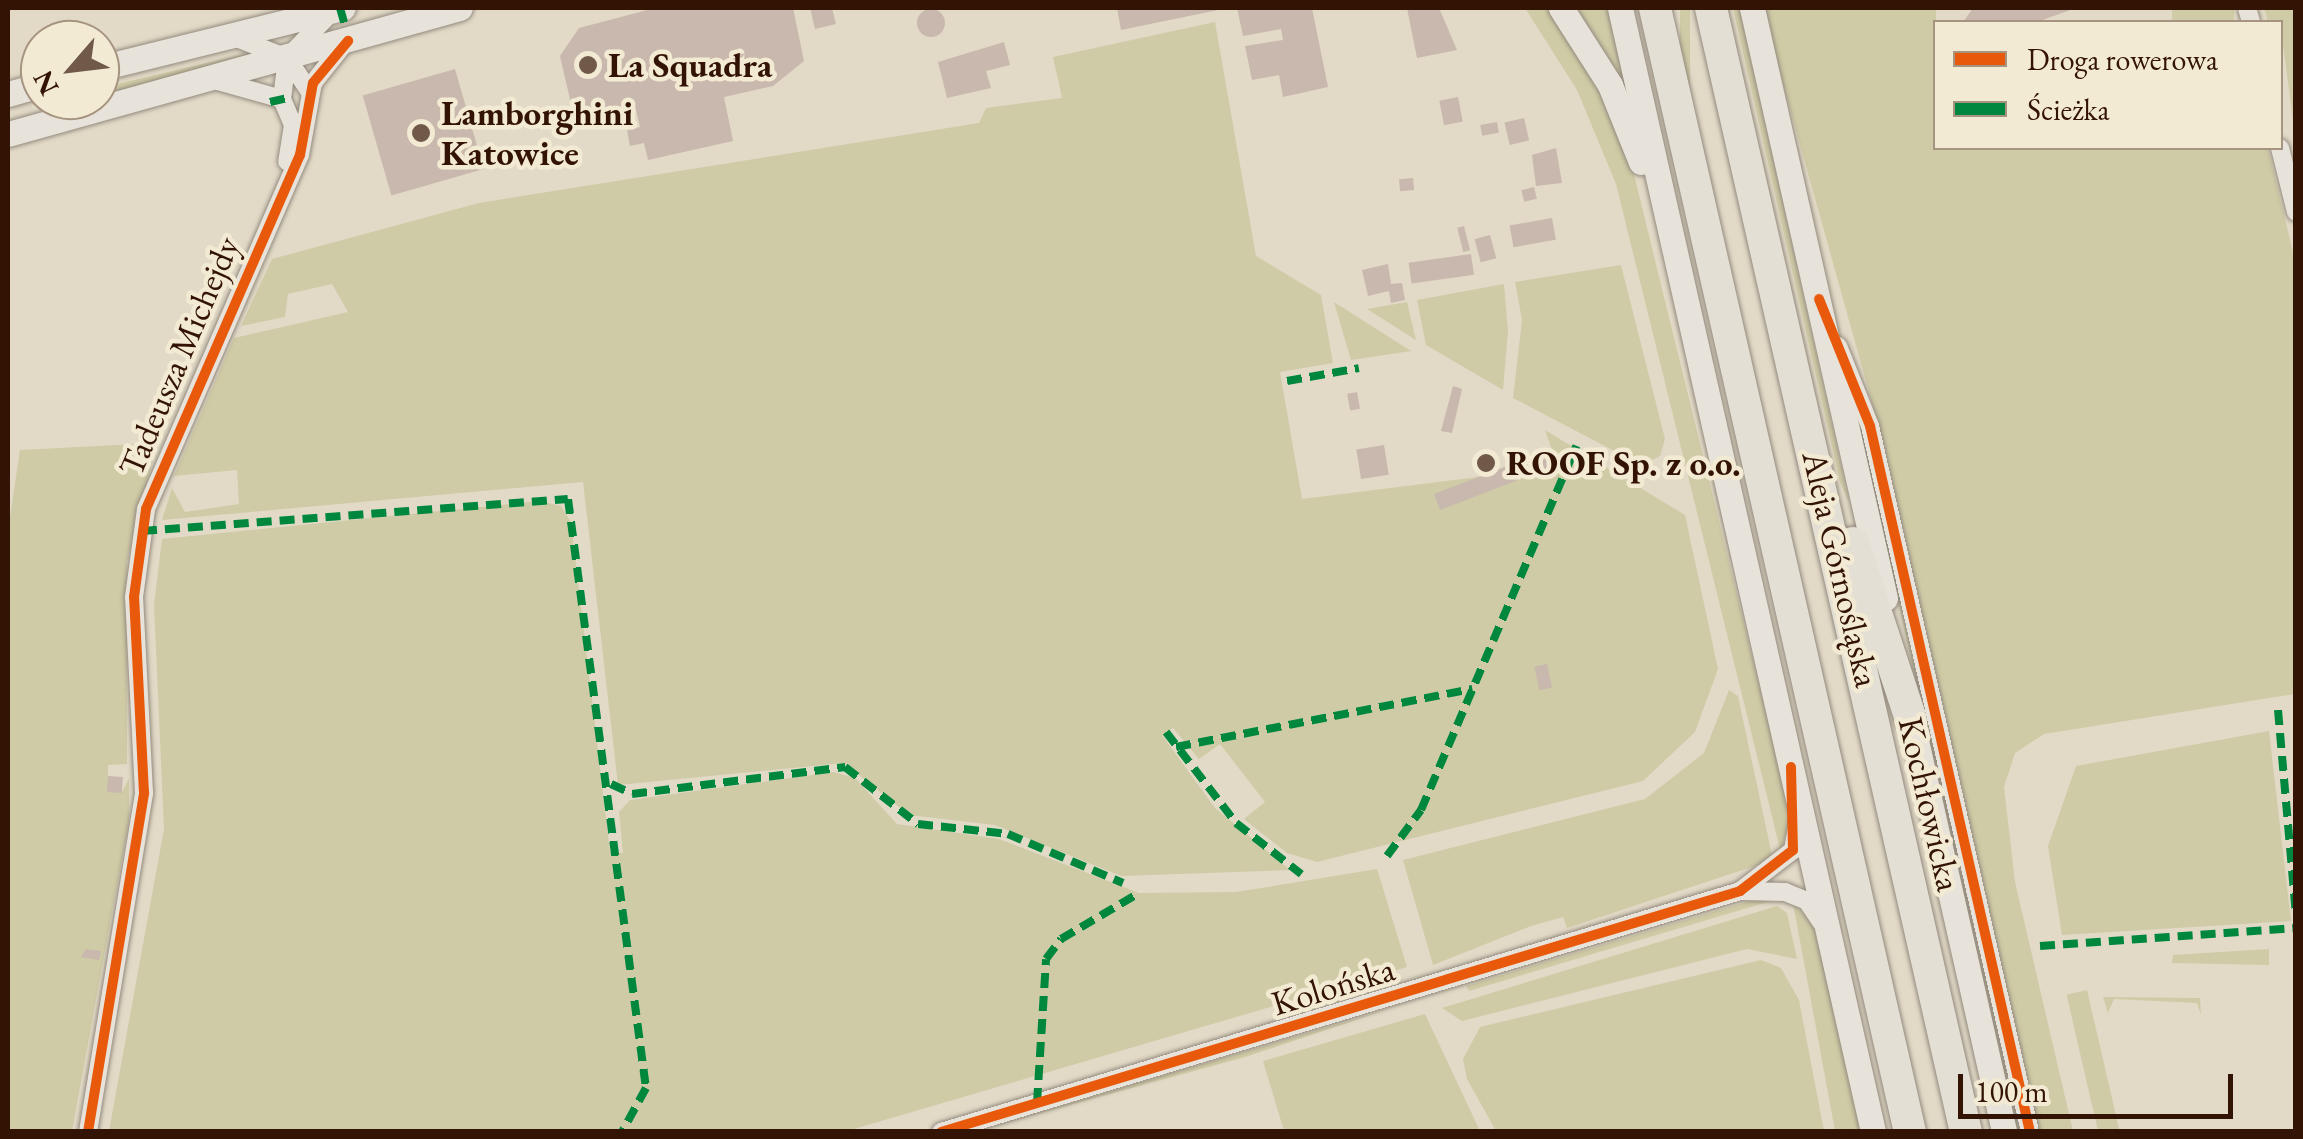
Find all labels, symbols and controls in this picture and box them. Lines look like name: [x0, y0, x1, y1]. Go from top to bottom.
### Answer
north arrow: [20, 20, 120, 120]
legend: [1933, 20, 2283, 150]
text: Droga rowerowa: [2027, 40, 2218, 79]
place label: La Squadra: [608, 44, 772, 86]
marker: La Squadra: [577, 54, 599, 76]
text: N: [24, 65, 66, 102]
text: Ścieżka: [2027, 90, 2110, 129]
place label: Lamborghini Katowice: [441, 92, 633, 174]
marker: Lamborghini Katowice: [410, 122, 432, 144]
street label: Tadeusza Michejdy: [110, 230, 248, 482]
place label: ROOF Sp. z o.o.: [1506, 442, 1741, 484]
street label: Aleja Górnośląska: [1793, 447, 1889, 691]
marker: ROOF Sp. z o.o.: [1475, 452, 1497, 474]
street label: Kochłowicka: [1890, 713, 1970, 895]
street label: Kolońska: [1266, 947, 1400, 1025]
scale bar: [1963, 1054, 2238, 1116]
text: 100 m: [1975, 1072, 2048, 1111]

